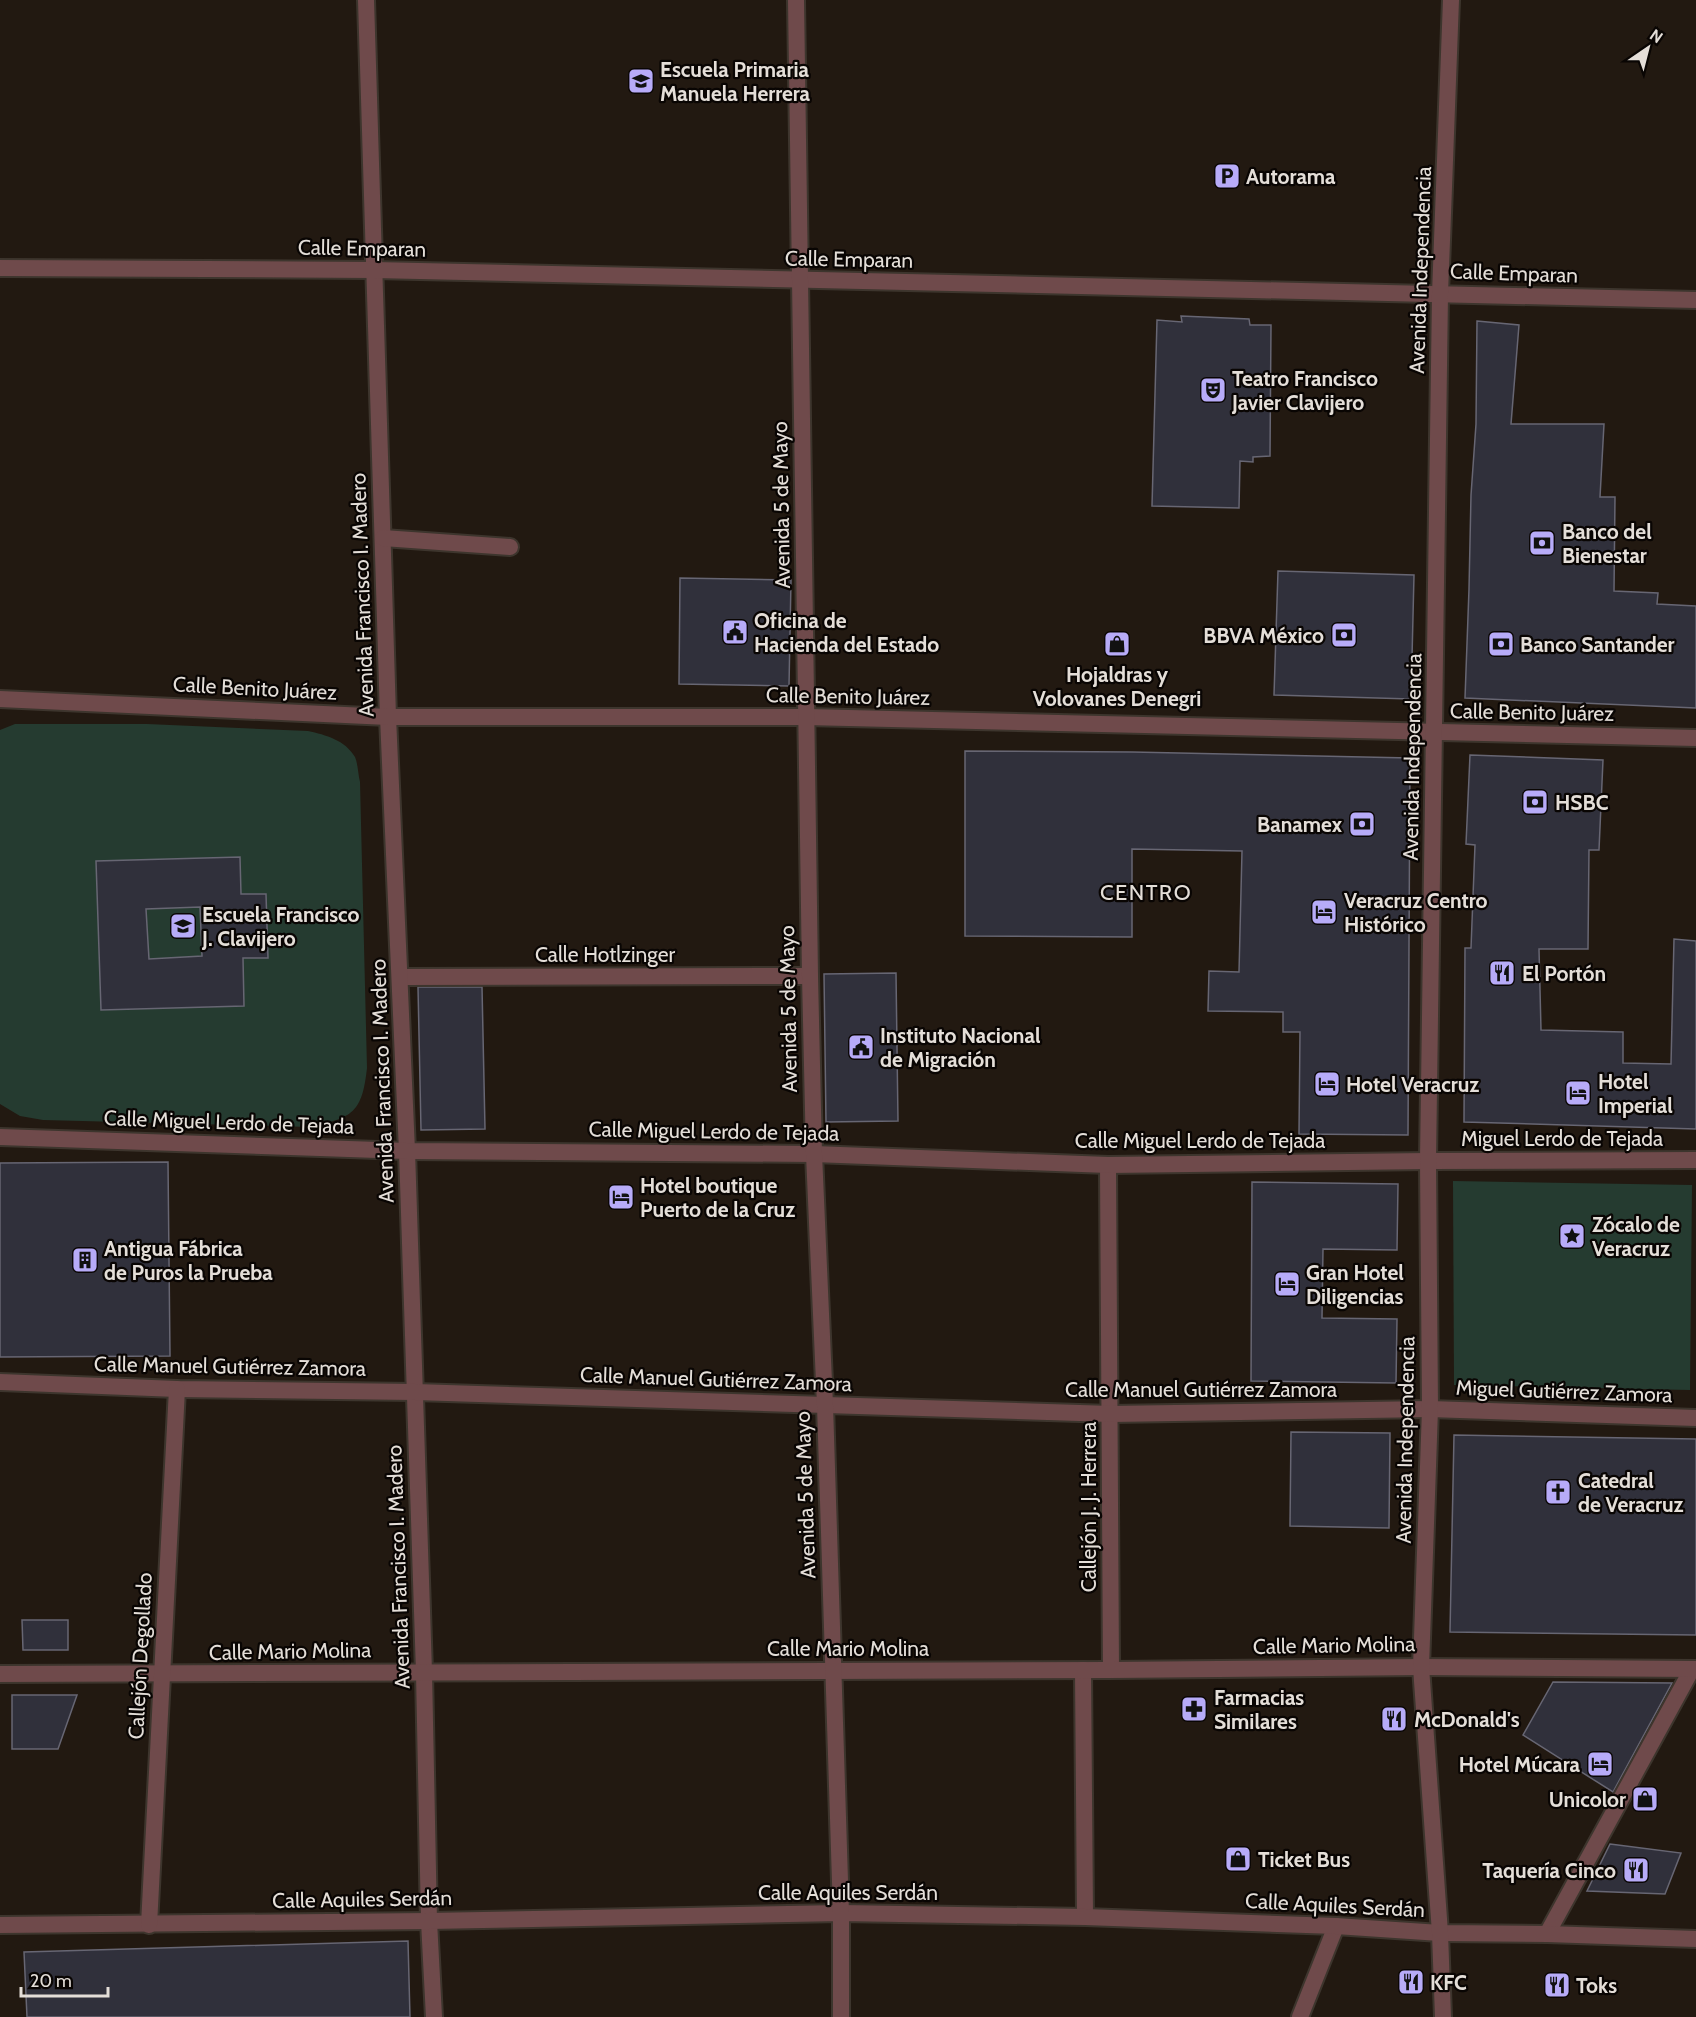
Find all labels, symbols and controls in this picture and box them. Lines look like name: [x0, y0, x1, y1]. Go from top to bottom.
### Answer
north arrow: [1618, 18, 1678, 78]
text: N: [1646, 25, 1666, 47]
place label: Escuela Primaria Manuela Herrera: [660, 57, 811, 106]
school or university icon: Escuela Primaria Manuela Herrera: [626, 66, 656, 96]
parking icon: Autorama: [1212, 161, 1242, 191]
place label: Autorama: [1246, 164, 1336, 189]
street label: Avenida Independencia: [1404, 166, 1436, 374]
street label: Calle Emparan: [298, 234, 426, 262]
street label: Calle Emparan: [785, 245, 913, 273]
street label: Calle Emparan: [1449, 258, 1579, 288]
place label: Teatro Francisco Javier Clavijero: [1231, 366, 1378, 415]
theatre icon: Teatro Francisco Javier Clavijero: [1198, 375, 1228, 405]
street label: Avenida 5 de Mayo: [767, 421, 795, 589]
street label: Avenida Francisco I. Madero: [345, 473, 379, 717]
place label: Banco del Bienestar: [1562, 519, 1652, 568]
bank icon: Banco del Bienestar: [1527, 528, 1557, 558]
place label: Oficina de Hacienda del Estado: [754, 608, 939, 657]
public building icon: Oficina de Hacienda del Estado: [720, 617, 750, 647]
bank icon: BBVA México: [1329, 620, 1359, 650]
place label: BBVA México: [1203, 623, 1324, 648]
shop icon: Hojaldras y Volovanes Denegri: [1102, 629, 1132, 659]
bank icon: Banco Santander: [1486, 629, 1516, 659]
place label: Banco Santander: [1520, 632, 1675, 657]
street label: Avenida Independencia: [1398, 653, 1426, 861]
place label: Hojaldras y Volovanes Denegri: [1033, 662, 1201, 711]
street label: Calle Benito Juárez: [172, 671, 338, 705]
street label: Calle Benito Juárez: [766, 682, 930, 710]
street label: Calle Benito Juárez: [1450, 698, 1614, 726]
bank icon: HSBC: [1520, 787, 1550, 817]
place label: HSBC: [1555, 790, 1609, 815]
bank icon: Banamex: [1347, 809, 1377, 839]
place label: Banamex: [1257, 812, 1343, 837]
district label: CENTRO: [1100, 879, 1192, 906]
place label: Veracruz Centro Histórico: [1344, 888, 1488, 937]
hotel icon: Veracruz Centro Histórico: [1309, 897, 1339, 927]
place label: Escuela Francisco J. Clavijero: [201, 902, 360, 951]
school or university icon: Escuela Francisco J. Clavijero: [168, 911, 198, 941]
street label: Avenida 5 de Mayo: [774, 925, 802, 1093]
street label: Calle Hotlzinger: [535, 942, 675, 967]
restaurant icon: El Portón: [1487, 958, 1517, 988]
street label: Avenida Francisco I. Madero: [365, 959, 399, 1203]
place label: El Portón: [1522, 961, 1606, 986]
place label: Instituto Nacional de Migración: [880, 1023, 1041, 1072]
public building icon: Instituto Nacional de Migración: [846, 1032, 876, 1062]
hotel icon: Hotel Veracruz: [1312, 1069, 1342, 1099]
place label: Hotel Imperial: [1598, 1069, 1673, 1118]
place label: Hotel Veracruz: [1346, 1072, 1479, 1097]
hotel icon: Hotel Imperial: [1563, 1078, 1593, 1108]
street label: Calle Miguel Lerdo de Tejada: [103, 1105, 355, 1140]
street label: Calle Miguel Lerdo de Tejada: [589, 1116, 839, 1147]
street label: Miguel Lerdo de Tejada: [1461, 1126, 1663, 1152]
street label: Calle Miguel Lerdo de Tejada: [1075, 1128, 1325, 1154]
place label: Hotel boutique Puerto de la Cruz: [640, 1173, 795, 1222]
hotel icon: Hotel boutique Puerto de la Cruz: [606, 1182, 636, 1212]
place label: Zócalo de Veracruz: [1592, 1212, 1680, 1261]
place icon: Zócalo de Veracruz: [1557, 1221, 1587, 1251]
place label: Antigua Fábrica de Puros la Prueba: [104, 1236, 273, 1285]
building icon: Antigua Fábrica de Puros la Prueba: [70, 1245, 100, 1275]
place label: Gran Hotel Diligencias: [1306, 1260, 1404, 1309]
hotel icon: Gran Hotel Diligencias: [1272, 1269, 1302, 1299]
street label: Avenida Independencia: [1391, 1336, 1419, 1544]
street label: Calle Manuel Gutiérrez Zamora: [94, 1351, 366, 1381]
street label: Calle Manuel Gutiérrez Zamora: [580, 1362, 852, 1396]
street label: Miguel Gutiérrez Zamora: [1455, 1375, 1673, 1407]
street label: Calle Manuel Gutiérrez Zamora: [1065, 1377, 1337, 1402]
street label: Avenida 5 de Mayo: [790, 1411, 820, 1579]
street label: Callejón J. J. Herrera: [1076, 1422, 1102, 1592]
street label: Avenida Francisco I. Madero: [381, 1445, 415, 1689]
place label: Catedral de Veracruz: [1578, 1468, 1684, 1517]
church icon: Catedral de Veracruz: [1543, 1477, 1573, 1507]
street label: Callejón Degollado: [123, 1572, 158, 1740]
street label: Calle Mario Molina: [1253, 1631, 1415, 1659]
street label: Calle Mario Molina: [767, 1636, 929, 1661]
street label: Calle Mario Molina: [209, 1637, 371, 1665]
place label: Farmacias Similares: [1214, 1685, 1304, 1734]
pharmacy icon: Farmacias Similares: [1179, 1694, 1209, 1724]
restaurant icon: McDonald's: [1379, 1704, 1409, 1734]
place label: McDonald's: [1414, 1707, 1520, 1732]
hotel icon: Hotel Múcara: [1585, 1749, 1615, 1779]
place label: Hotel Múcara: [1459, 1752, 1581, 1777]
shop icon: Unicolor: [1630, 1784, 1660, 1814]
place label: Unicolor: [1549, 1787, 1626, 1812]
shop icon: Ticket Bus: [1223, 1844, 1253, 1874]
place label: Ticket Bus: [1258, 1847, 1350, 1872]
restaurant icon: Taquería Cinco: [1621, 1855, 1651, 1885]
place label: Taquería Cinco: [1482, 1858, 1616, 1883]
street label: Calle Aquiles Serdán: [758, 1880, 938, 1905]
street label: Calle Aquiles Serdán: [272, 1885, 452, 1913]
street label: Calle Aquiles Serdán: [1244, 1888, 1426, 1922]
scale bar: [21, 1960, 108, 1998]
restaurant icon: KFC: [1396, 1967, 1426, 1997]
text: 20 m: [30, 1970, 72, 1992]
place label: KFC: [1430, 1970, 1467, 1995]
restaurant icon: Toks: [1542, 1970, 1572, 2000]
place label: Toks: [1576, 1973, 1617, 1998]

